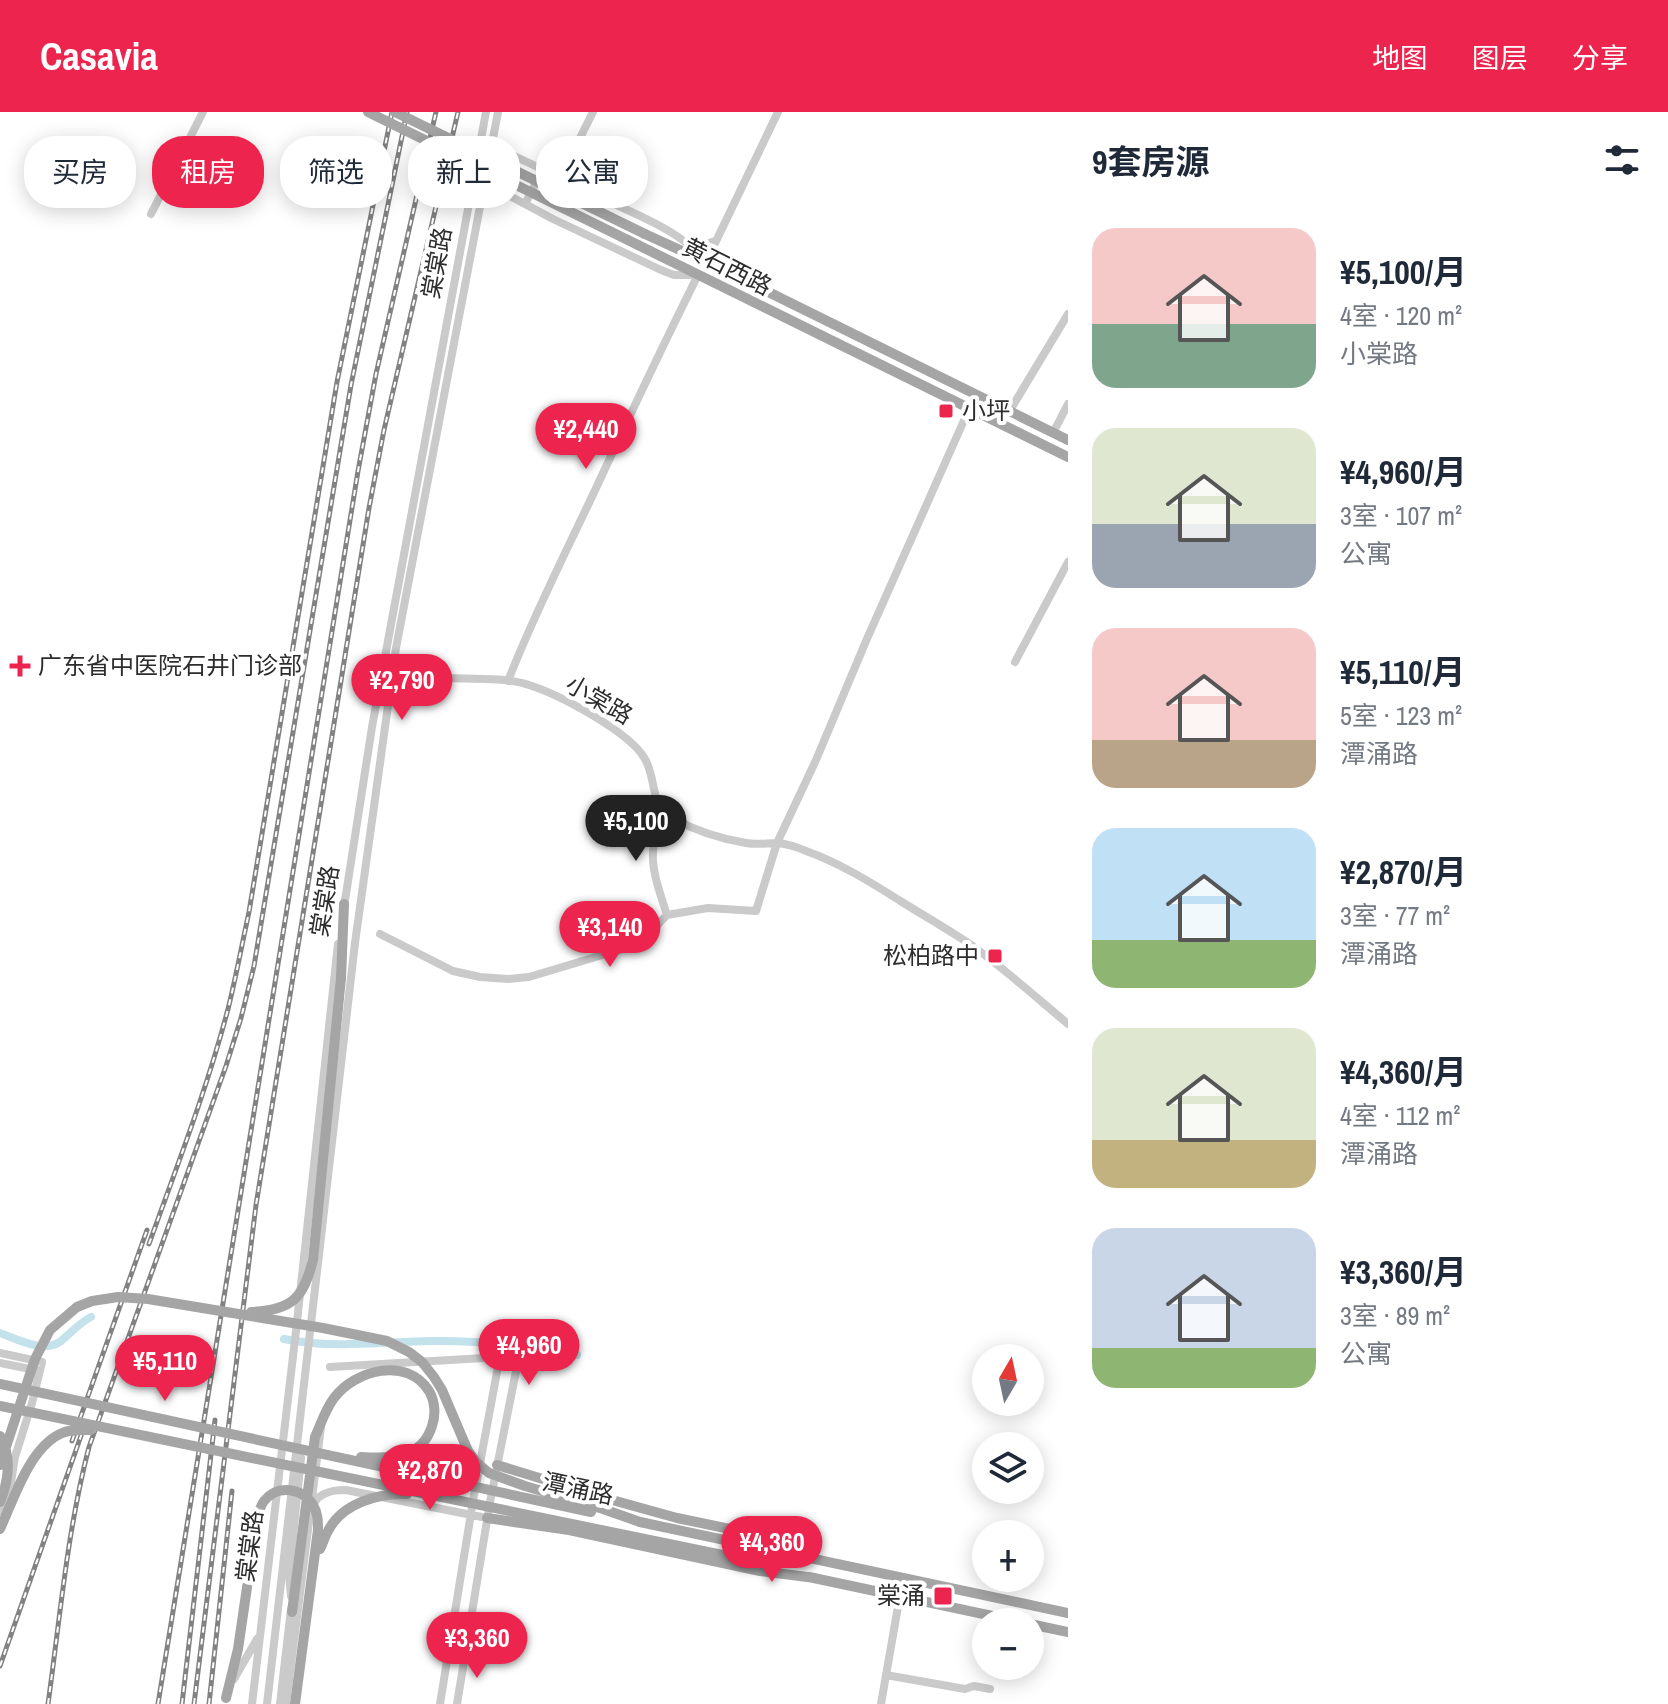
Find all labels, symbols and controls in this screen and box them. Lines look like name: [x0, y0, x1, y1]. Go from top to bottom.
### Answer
text: Casavia: [40, 31, 158, 82]
text: 地图: [1372, 39, 1428, 77]
text: 图层: [1472, 39, 1528, 77]
text: 分享: [1572, 39, 1628, 77]
chip: 买房: [24, 136, 136, 208]
chip: 租房: [152, 136, 264, 208]
chip: 筛选: [280, 136, 392, 208]
chip: 新上: [408, 136, 520, 208]
chip: 公寓: [536, 136, 648, 208]
icon: filters: [1600, 138, 1644, 182]
text: 9套房源: [1092, 139, 1210, 185]
street label: 棠棠路: [414, 225, 458, 301]
street label: 黄石西路: [677, 230, 777, 302]
text: ¥5,100/月: [1340, 249, 1467, 295]
icon: home: [1156, 260, 1252, 356]
text: 4室 · 120 m²: [1340, 298, 1462, 333]
text: 小棠路: [1340, 336, 1418, 371]
place label: 小坪: [962, 394, 1010, 426]
marker: 小坪: [937, 402, 955, 420]
pin: ¥2,440: [521, 403, 651, 471]
text: ¥2,440: [553, 411, 619, 446]
text: ¥4,960/月: [1340, 449, 1467, 495]
icon: home: [1156, 460, 1252, 556]
text: 3室 · 107 m²: [1340, 498, 1462, 533]
text: 公寓: [1340, 536, 1392, 571]
place label: 广东省中医院石井门诊部: [38, 649, 302, 681]
text: ¥5,110/月: [1340, 649, 1466, 695]
pin: ¥2,790: [337, 654, 467, 722]
marker: 广东省中医院石井门诊部: [9, 655, 31, 677]
icon: home: [1156, 660, 1252, 756]
text: ¥2,790: [369, 662, 435, 697]
street label: 小棠路: [560, 667, 639, 731]
text: 5室 · 123 m²: [1340, 698, 1462, 733]
text: 潭涌路: [1340, 736, 1418, 771]
pin: ¥5,100: [571, 795, 701, 863]
text: ¥5,100: [603, 803, 669, 838]
text: ¥2,870/月: [1340, 849, 1467, 895]
icon: home: [1156, 860, 1252, 956]
street label: 棠棠路: [303, 863, 345, 939]
text: 3室 · 77 m²: [1340, 898, 1450, 933]
pin: ¥3,140: [545, 901, 675, 969]
text: ¥3,140: [577, 909, 643, 944]
text: 潭涌路: [1340, 936, 1418, 971]
place label: 松柏路中: [883, 939, 979, 971]
marker: 松柏路中: [986, 947, 1004, 965]
text: ¥4,360/月: [1340, 1049, 1467, 1095]
icon: home: [1156, 1060, 1252, 1156]
text: 4室 · 112 m²: [1340, 1098, 1460, 1133]
text: 潭涌路: [1340, 1136, 1418, 1171]
text: ¥3,360/月: [1340, 1249, 1467, 1295]
icon: home: [1156, 1260, 1252, 1356]
text: 3室 · 89 m²: [1340, 1298, 1450, 1333]
pin: ¥4,960: [464, 1319, 594, 1387]
text: ¥4,960: [496, 1327, 562, 1362]
pin: ¥5,110: [100, 1335, 230, 1403]
text: 公寓: [1340, 1336, 1392, 1371]
text: ¥5,110: [133, 1343, 197, 1378]
north arrow: [972, 1344, 1044, 1416]
map controls: [972, 1344, 1044, 1680]
button: layers: [972, 1432, 1044, 1504]
pin: ¥2,870: [365, 1444, 495, 1512]
text: ¥2,870: [397, 1452, 463, 1487]
street label: 潭涌路: [540, 1465, 617, 1511]
street label: 棠棠路: [229, 1508, 269, 1584]
pin: ¥4,360: [707, 1516, 837, 1584]
button: +: [972, 1520, 1044, 1592]
text: ¥4,360: [739, 1524, 805, 1559]
place label: 棠涌: [877, 1579, 925, 1611]
marker: 棠涌: [932, 1585, 954, 1607]
button: −: [972, 1608, 1044, 1680]
pin: ¥3,360: [412, 1612, 542, 1680]
text: ¥3,360: [444, 1620, 510, 1655]

